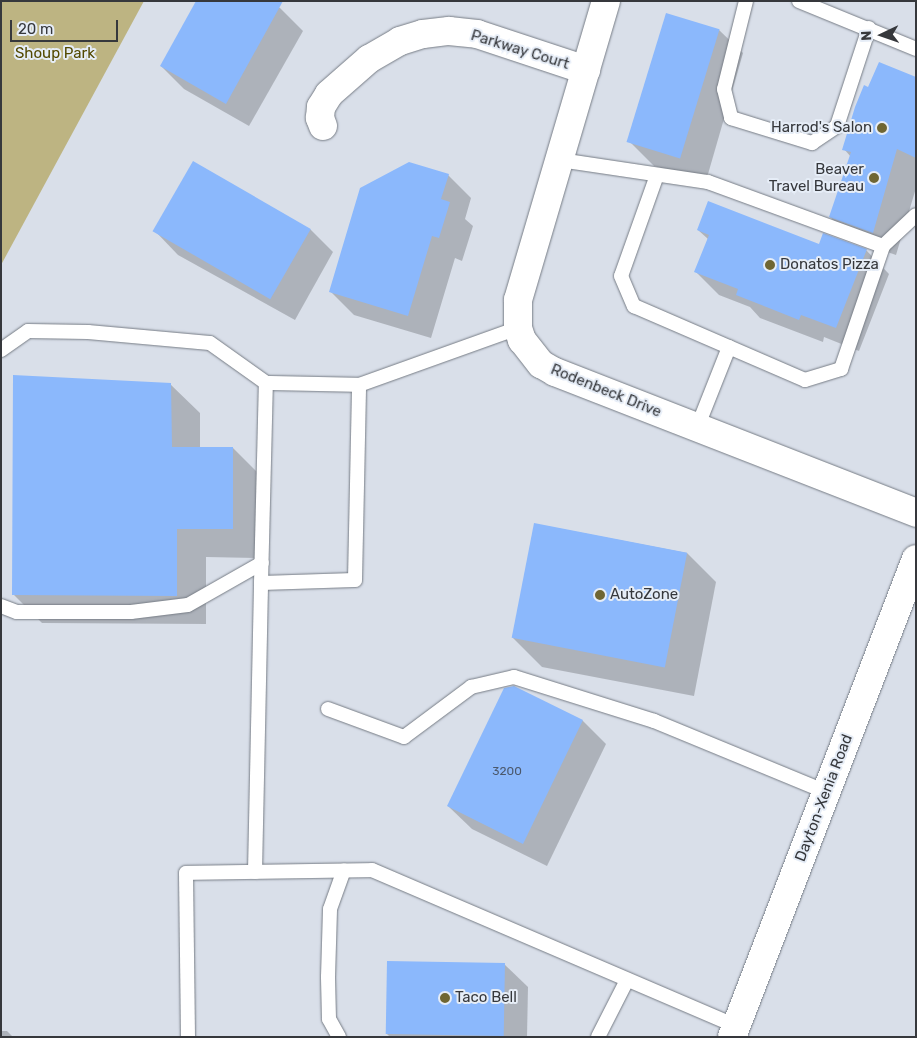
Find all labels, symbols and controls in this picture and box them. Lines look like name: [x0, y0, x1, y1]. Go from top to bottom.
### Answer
scale bar: [12, 10, 120, 42]
north arrow: [857, 10, 907, 60]
text: 20 m: [18, 20, 53, 38]
street label: Parkway Court: [468, 26, 572, 74]
text: N: [858, 30, 875, 41]
park label: Shoup Park: [15, 45, 95, 63]
place label: Harrod's Salon: [771, 119, 872, 137]
marker: Harrod's Salon: [876, 122, 888, 134]
place label: Beaver Travel Bureau: [769, 160, 864, 195]
marker: Beaver Travel Bureau: [868, 172, 880, 184]
place label: Donatos Pizza: [780, 256, 879, 274]
marker: Donatos Pizza: [764, 259, 776, 271]
street label: Rodenbeck Drive: [548, 361, 664, 421]
place label: AutoZone: [610, 586, 678, 604]
marker: AutoZone: [594, 589, 606, 601]
street label: Dayton-Xenia Road: [791, 732, 857, 864]
house number: 3200: [492, 765, 522, 779]
place label: Taco Bell: [455, 989, 517, 1007]
marker: Taco Bell: [439, 992, 451, 1004]

